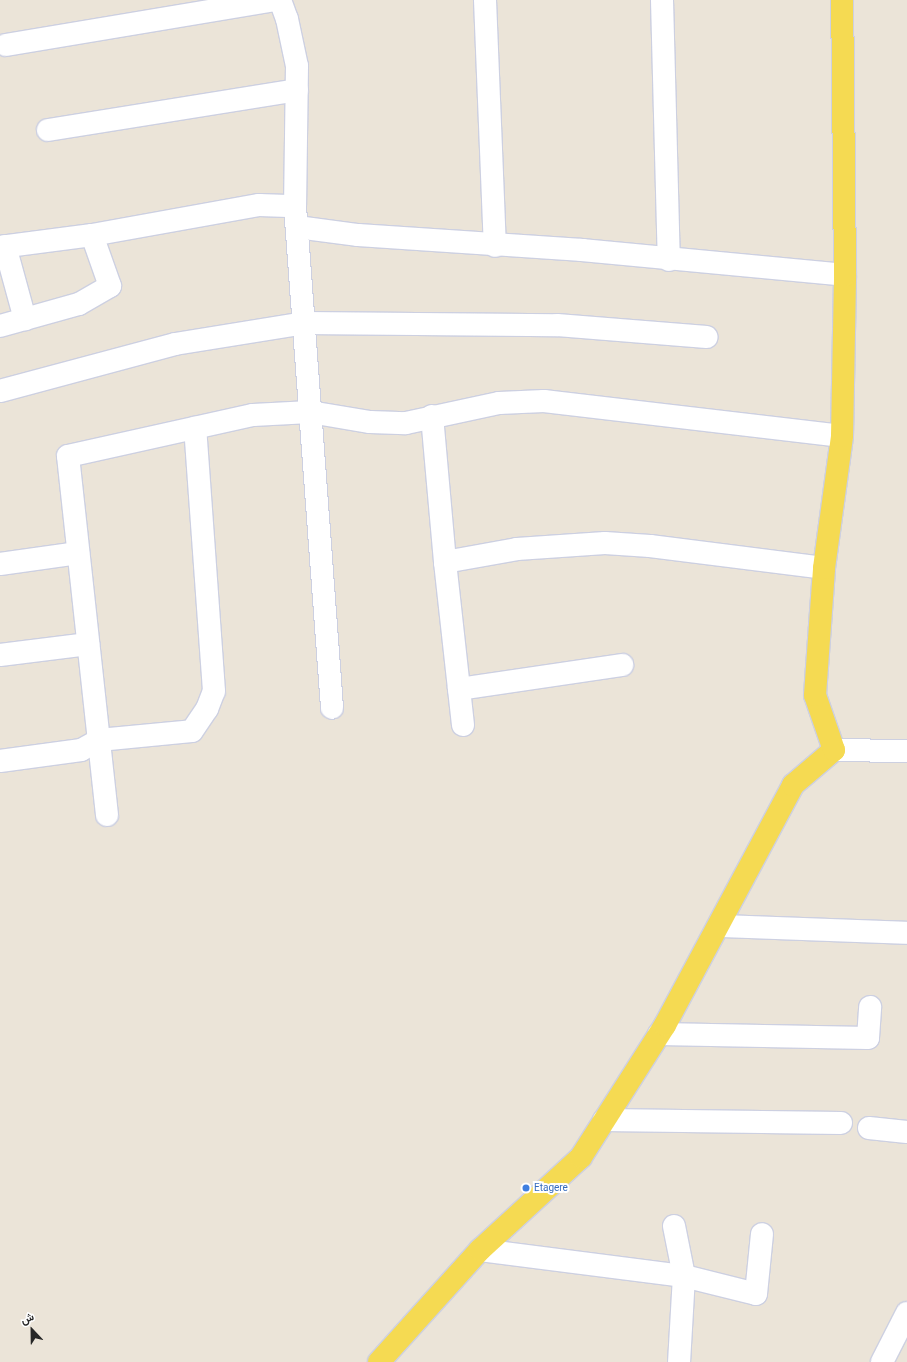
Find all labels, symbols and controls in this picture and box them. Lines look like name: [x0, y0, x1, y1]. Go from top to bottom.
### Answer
place label: Etagere: [534, 1182, 568, 1194]
marker: Etagere: [521, 1183, 531, 1193]
north arrow: [12, 1310, 52, 1350]
text: ش: [19, 1310, 36, 1327]

